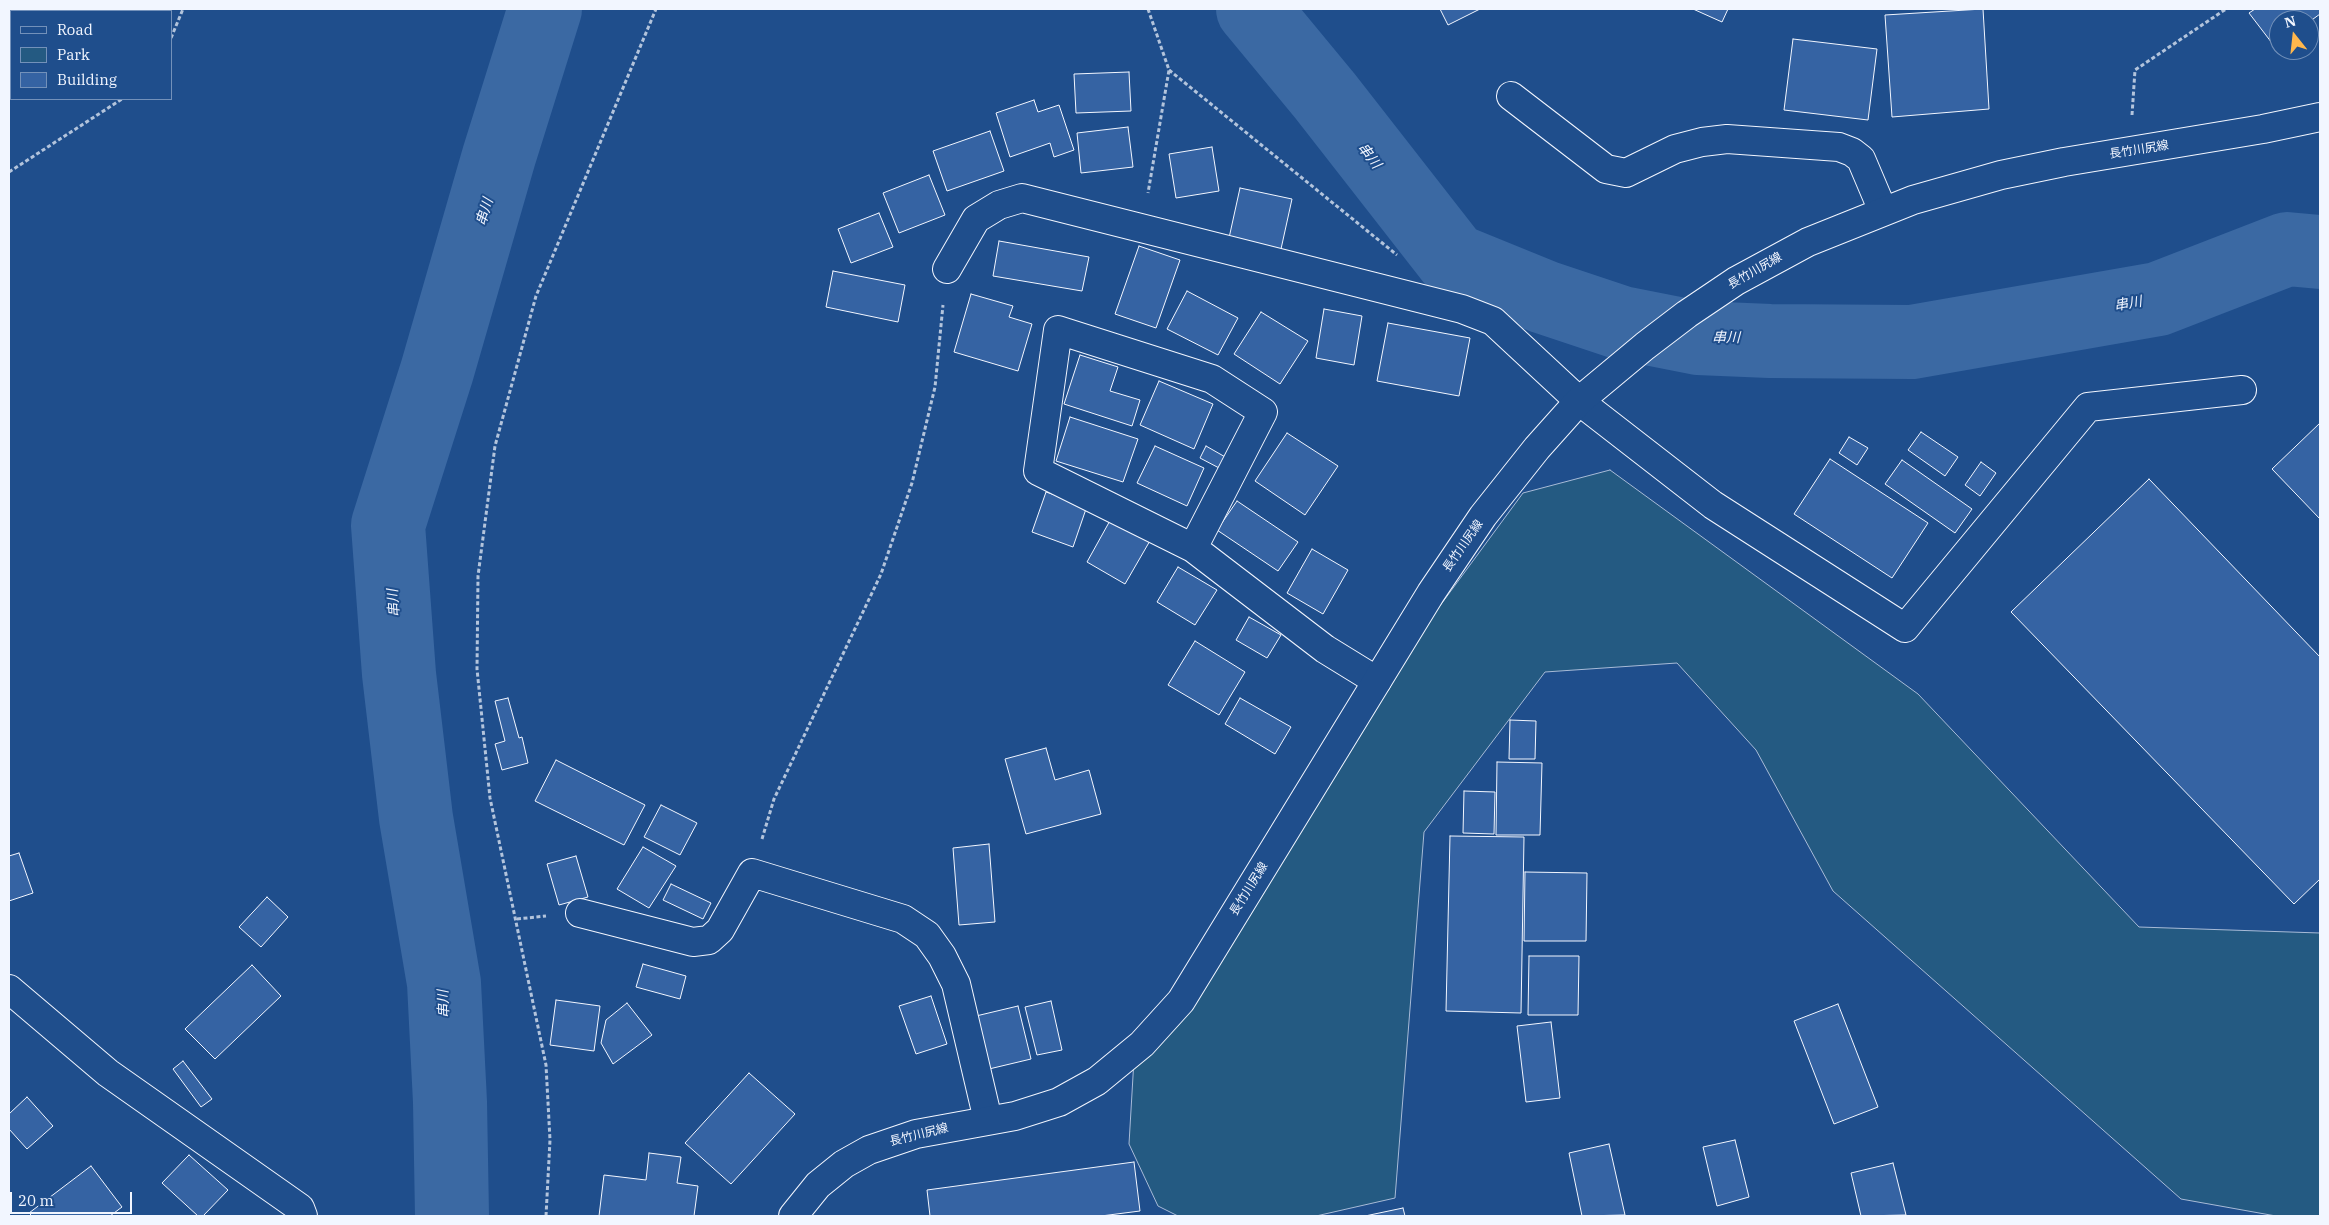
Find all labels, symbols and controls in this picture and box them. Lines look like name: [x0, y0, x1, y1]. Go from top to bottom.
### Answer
legend: [10, 10, 172, 100]
north arrow: [2269, 10, 2319, 60]
text: N: [2282, 11, 2298, 32]
text: Road: [57, 20, 93, 39]
text: Park: [57, 45, 90, 64]
text: Building: [57, 70, 117, 89]
street label: 長竹川尻線: [2108, 138, 2170, 162]
water label: 串川: [1354, 140, 1384, 172]
water label: 串川: [473, 196, 497, 228]
street label: 長竹川尻線: [1725, 250, 1785, 292]
water label: 串川: [2113, 293, 2143, 315]
water label: 串川: [1712, 329, 1740, 347]
street label: 長竹川尻線: [1440, 517, 1486, 575]
water label: 串川: [385, 588, 403, 618]
street label: 長竹川尻線: [1227, 860, 1271, 918]
water label: 串川: [435, 990, 453, 1018]
street label: 長竹川尻線: [888, 1121, 950, 1149]
scale bar: [12, 1182, 135, 1214]
text: 20 m: [18, 1191, 54, 1210]

